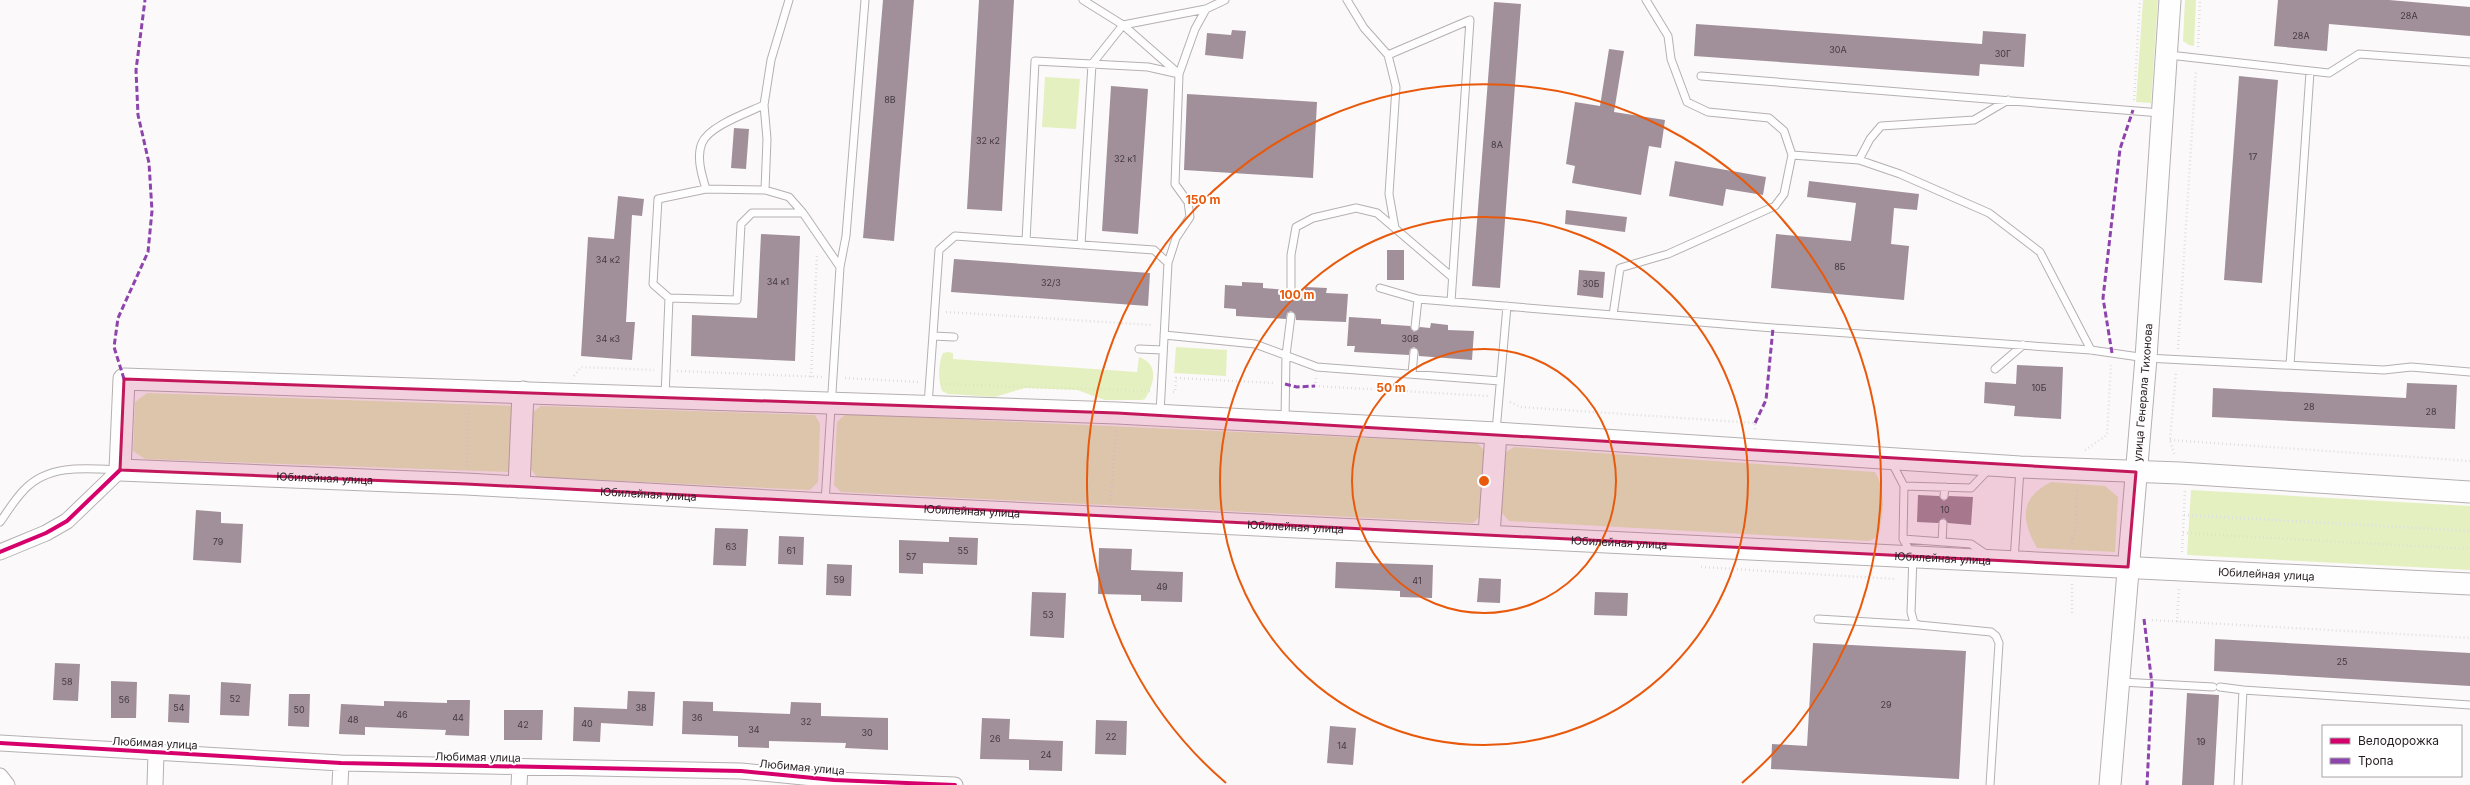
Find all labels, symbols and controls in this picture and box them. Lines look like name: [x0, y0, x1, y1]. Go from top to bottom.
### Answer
house number: 28А: [2400, 10, 2418, 21]
house number: 28А: [2292, 30, 2310, 41]
house number: 30А: [1829, 44, 1847, 55]
house number: 30Г: [1995, 48, 2011, 59]
house number: 8В: [884, 94, 896, 105]
house number: 32 к2: [976, 135, 1000, 146]
house number: 8А: [1491, 139, 1503, 150]
house number: 17: [2249, 151, 2257, 162]
house number: 32 к1: [1114, 153, 1136, 164]
text: 150 m: [1186, 192, 1220, 207]
house number: 34 к2: [596, 254, 620, 265]
house number: 8Б: [1834, 261, 1846, 272]
house number: 34 к1: [767, 276, 789, 287]
house number: 32/3: [1041, 277, 1061, 288]
house number: 30Б: [1582, 278, 1600, 289]
text: 100 m: [1279, 287, 1315, 302]
street label: улица Генерала Тихонова: [2130, 323, 2155, 462]
house number: 34 к3: [596, 333, 621, 344]
house number: 30В: [1401, 333, 1419, 344]
text: 50 m: [1376, 380, 1406, 395]
house number: 10Б: [2031, 382, 2047, 393]
house number: 28: [2303, 401, 2315, 412]
house number: 28: [2425, 406, 2437, 417]
street label: Юбилейная улица: [276, 469, 373, 487]
centre of rings: [1477, 474, 1491, 488]
street label: Юбилейная улица: [600, 484, 697, 504]
street label: Юбилейная улица: [923, 502, 1021, 520]
house number: 10: [1940, 504, 1950, 515]
street label: Юбилейная улица: [1247, 518, 1344, 536]
street label: Юбилейная улица: [1571, 533, 1668, 552]
house number: 79: [213, 536, 224, 547]
house number: 63: [725, 541, 737, 552]
house number: 61: [786, 545, 796, 556]
house number: 55: [958, 545, 968, 556]
street label: Юбилейная улица: [1894, 549, 1991, 568]
house number: 57: [906, 551, 916, 562]
street label: Юбилейная улица: [2218, 565, 2315, 583]
house number: 59: [833, 574, 845, 585]
house number: 41: [1412, 575, 1422, 586]
house number: 49: [1156, 581, 1168, 592]
house number: 53: [1042, 609, 1054, 620]
house number: 25: [2337, 656, 2347, 667]
house number: 58: [61, 676, 73, 687]
house number: 52: [230, 693, 240, 704]
house number: 56: [118, 694, 130, 705]
house number: 29: [1880, 699, 1892, 710]
house number: 54: [173, 702, 185, 713]
house number: 38: [635, 702, 647, 713]
house number: 50: [293, 704, 305, 715]
house number: 46: [396, 709, 408, 720]
house number: 44: [452, 712, 464, 723]
house number: 36: [691, 712, 703, 723]
house number: 48: [347, 714, 359, 725]
house number: 32: [800, 716, 812, 727]
house number: 40: [581, 718, 593, 729]
house number: 42: [517, 719, 529, 730]
house number: 34: [748, 724, 760, 735]
legend: [2322, 725, 2462, 777]
house number: 30: [861, 727, 873, 738]
house number: 22: [1106, 731, 1116, 742]
house number: 26: [989, 733, 1001, 744]
text: Велодорожка: [2358, 733, 2439, 748]
street label: Любимая улица: [112, 734, 198, 752]
house number: 19: [2196, 736, 2206, 747]
house number: 14: [1337, 740, 1347, 751]
street label: Любимая улица: [435, 749, 521, 765]
house number: 24: [1040, 749, 1052, 760]
text: Тропа: [2358, 753, 2393, 768]
street label: Любимая улица: [759, 756, 845, 778]

